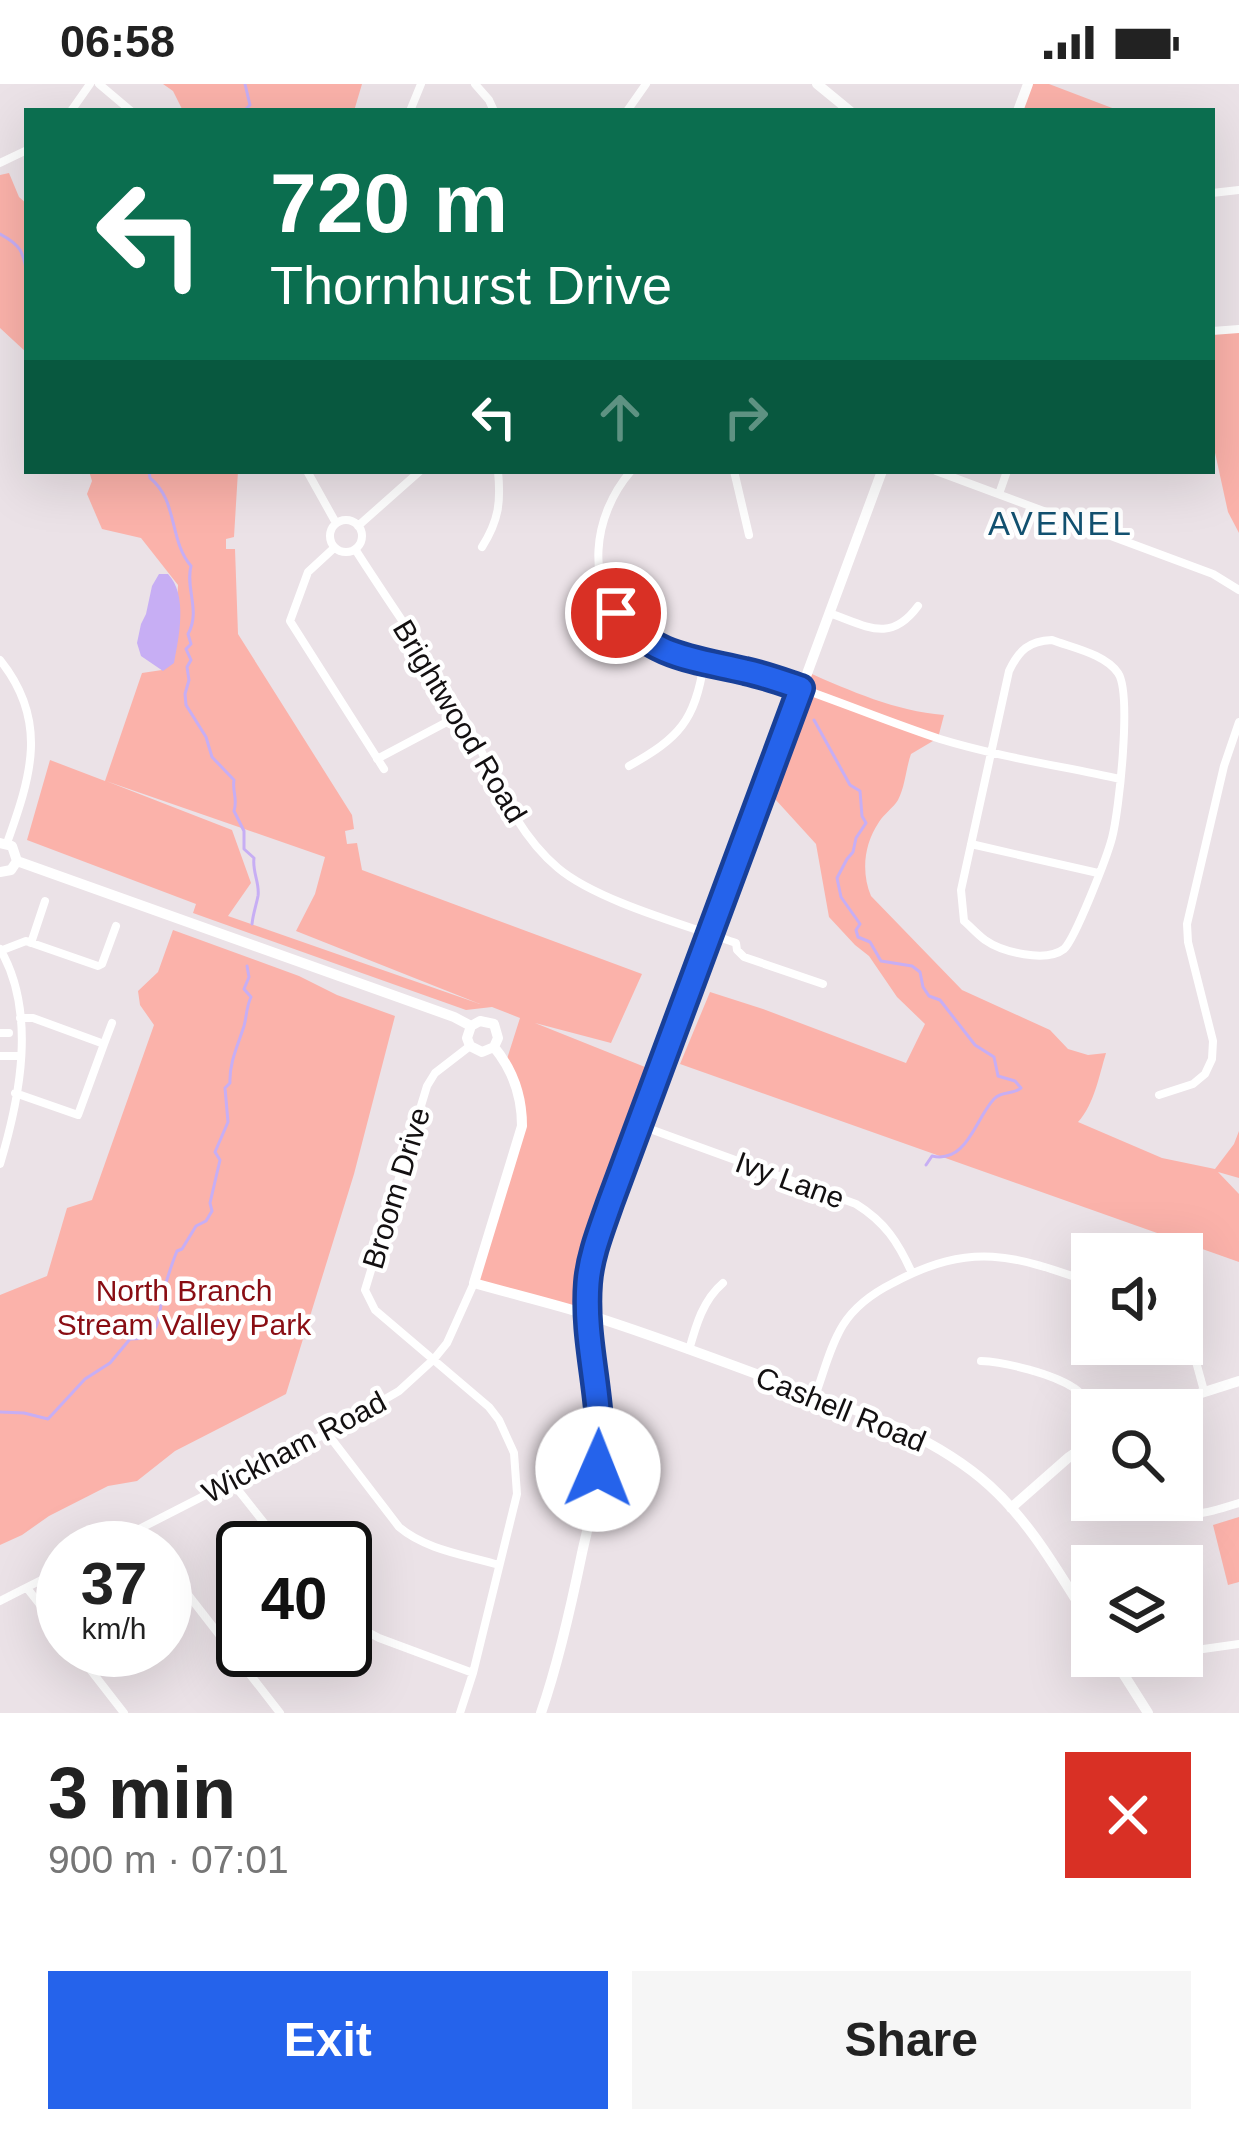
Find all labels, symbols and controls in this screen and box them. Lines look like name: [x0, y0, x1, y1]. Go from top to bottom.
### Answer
text: 06:58: [60, 16, 175, 67]
icon: left: [72, 156, 228, 312]
text: 720 m: [270, 156, 508, 250]
text: Thornhurst Drive: [270, 255, 672, 315]
icon: left: [461, 384, 527, 450]
icon: ahead: [587, 384, 653, 450]
icon: right: [713, 384, 779, 450]
district label: AVENEL: [988, 505, 1134, 542]
pin: [565, 562, 667, 664]
icon: arrive: [583, 580, 649, 646]
street label: Brightwood Road: [387, 614, 533, 828]
street label: Broom Drive: [356, 1103, 436, 1273]
street label: Ivy Lane: [731, 1145, 849, 1215]
map controls: [1071, 1233, 1203, 1677]
button: sound: [1071, 1233, 1203, 1365]
park label: North Branch Stream Valley Park: [57, 1274, 312, 1341]
street label: Cashell Road: [751, 1360, 931, 1458]
street label: Wickham Road: [196, 1385, 392, 1509]
button: search: [1071, 1389, 1203, 1521]
position arrow: [535, 1406, 661, 1532]
speed limit sign: 40: [216, 1521, 372, 1677]
button: layers: [1071, 1545, 1203, 1677]
text: 37: [81, 1550, 147, 1617]
text: km/h: [81, 1612, 147, 1645]
button: close: [1065, 1752, 1191, 1878]
text: 3 min: [48, 1753, 236, 1833]
text: 900 m · 07:01: [48, 1838, 289, 1881]
button: Exit: [48, 1971, 608, 2109]
button: Share: [632, 1971, 1191, 2109]

